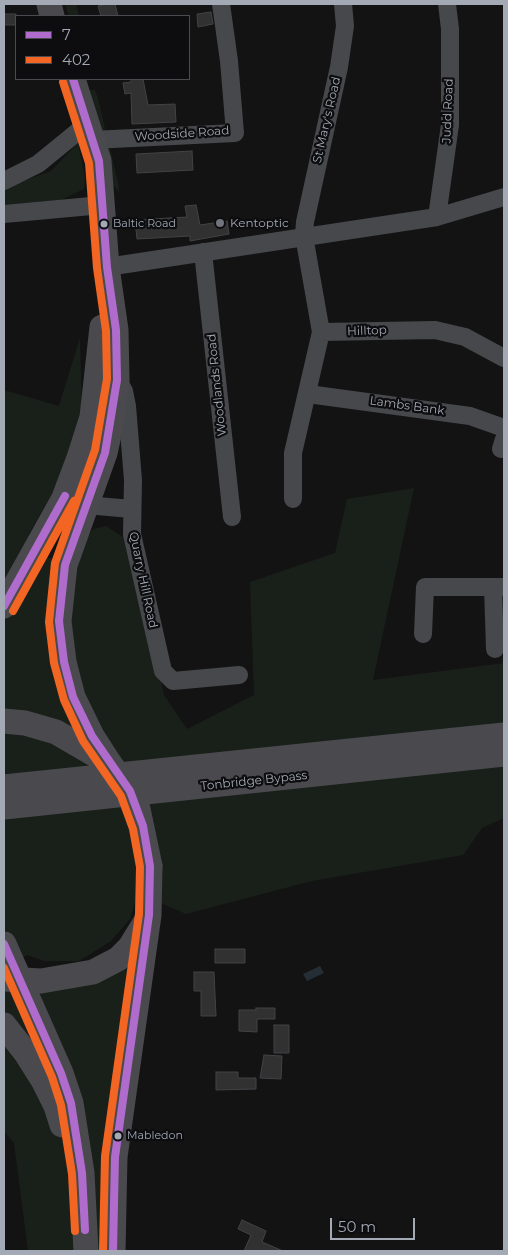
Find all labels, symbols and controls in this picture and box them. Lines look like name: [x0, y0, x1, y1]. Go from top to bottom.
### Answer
legend: [15, 15, 190, 80]
text: 7: [62, 25, 71, 44]
text: 402: [62, 50, 90, 69]
street label: St Mary's Road: [310, 76, 344, 164]
street label: Judd Road: [440, 78, 456, 144]
street label: Woodside Road: [134, 124, 230, 144]
place label: Kentoptic: [230, 216, 289, 230]
place label: Baltic Road: [113, 217, 176, 231]
marker: Kentoptic: [214, 217, 226, 229]
marker: Baltic Road: [99, 219, 109, 229]
street label: Hilltop: [347, 323, 387, 339]
street label: Woodlands Road: [204, 333, 230, 437]
street label: Lambs Bank: [369, 394, 445, 418]
street label: Quarry Hill Road: [126, 530, 160, 630]
street label: Tonbridge Bypass: [200, 768, 308, 794]
place label: Mabledon: [127, 1129, 183, 1143]
marker: Mabledon: [113, 1131, 123, 1141]
scale bar: [333, 1208, 418, 1240]
text: 50 m: [338, 1217, 376, 1236]

